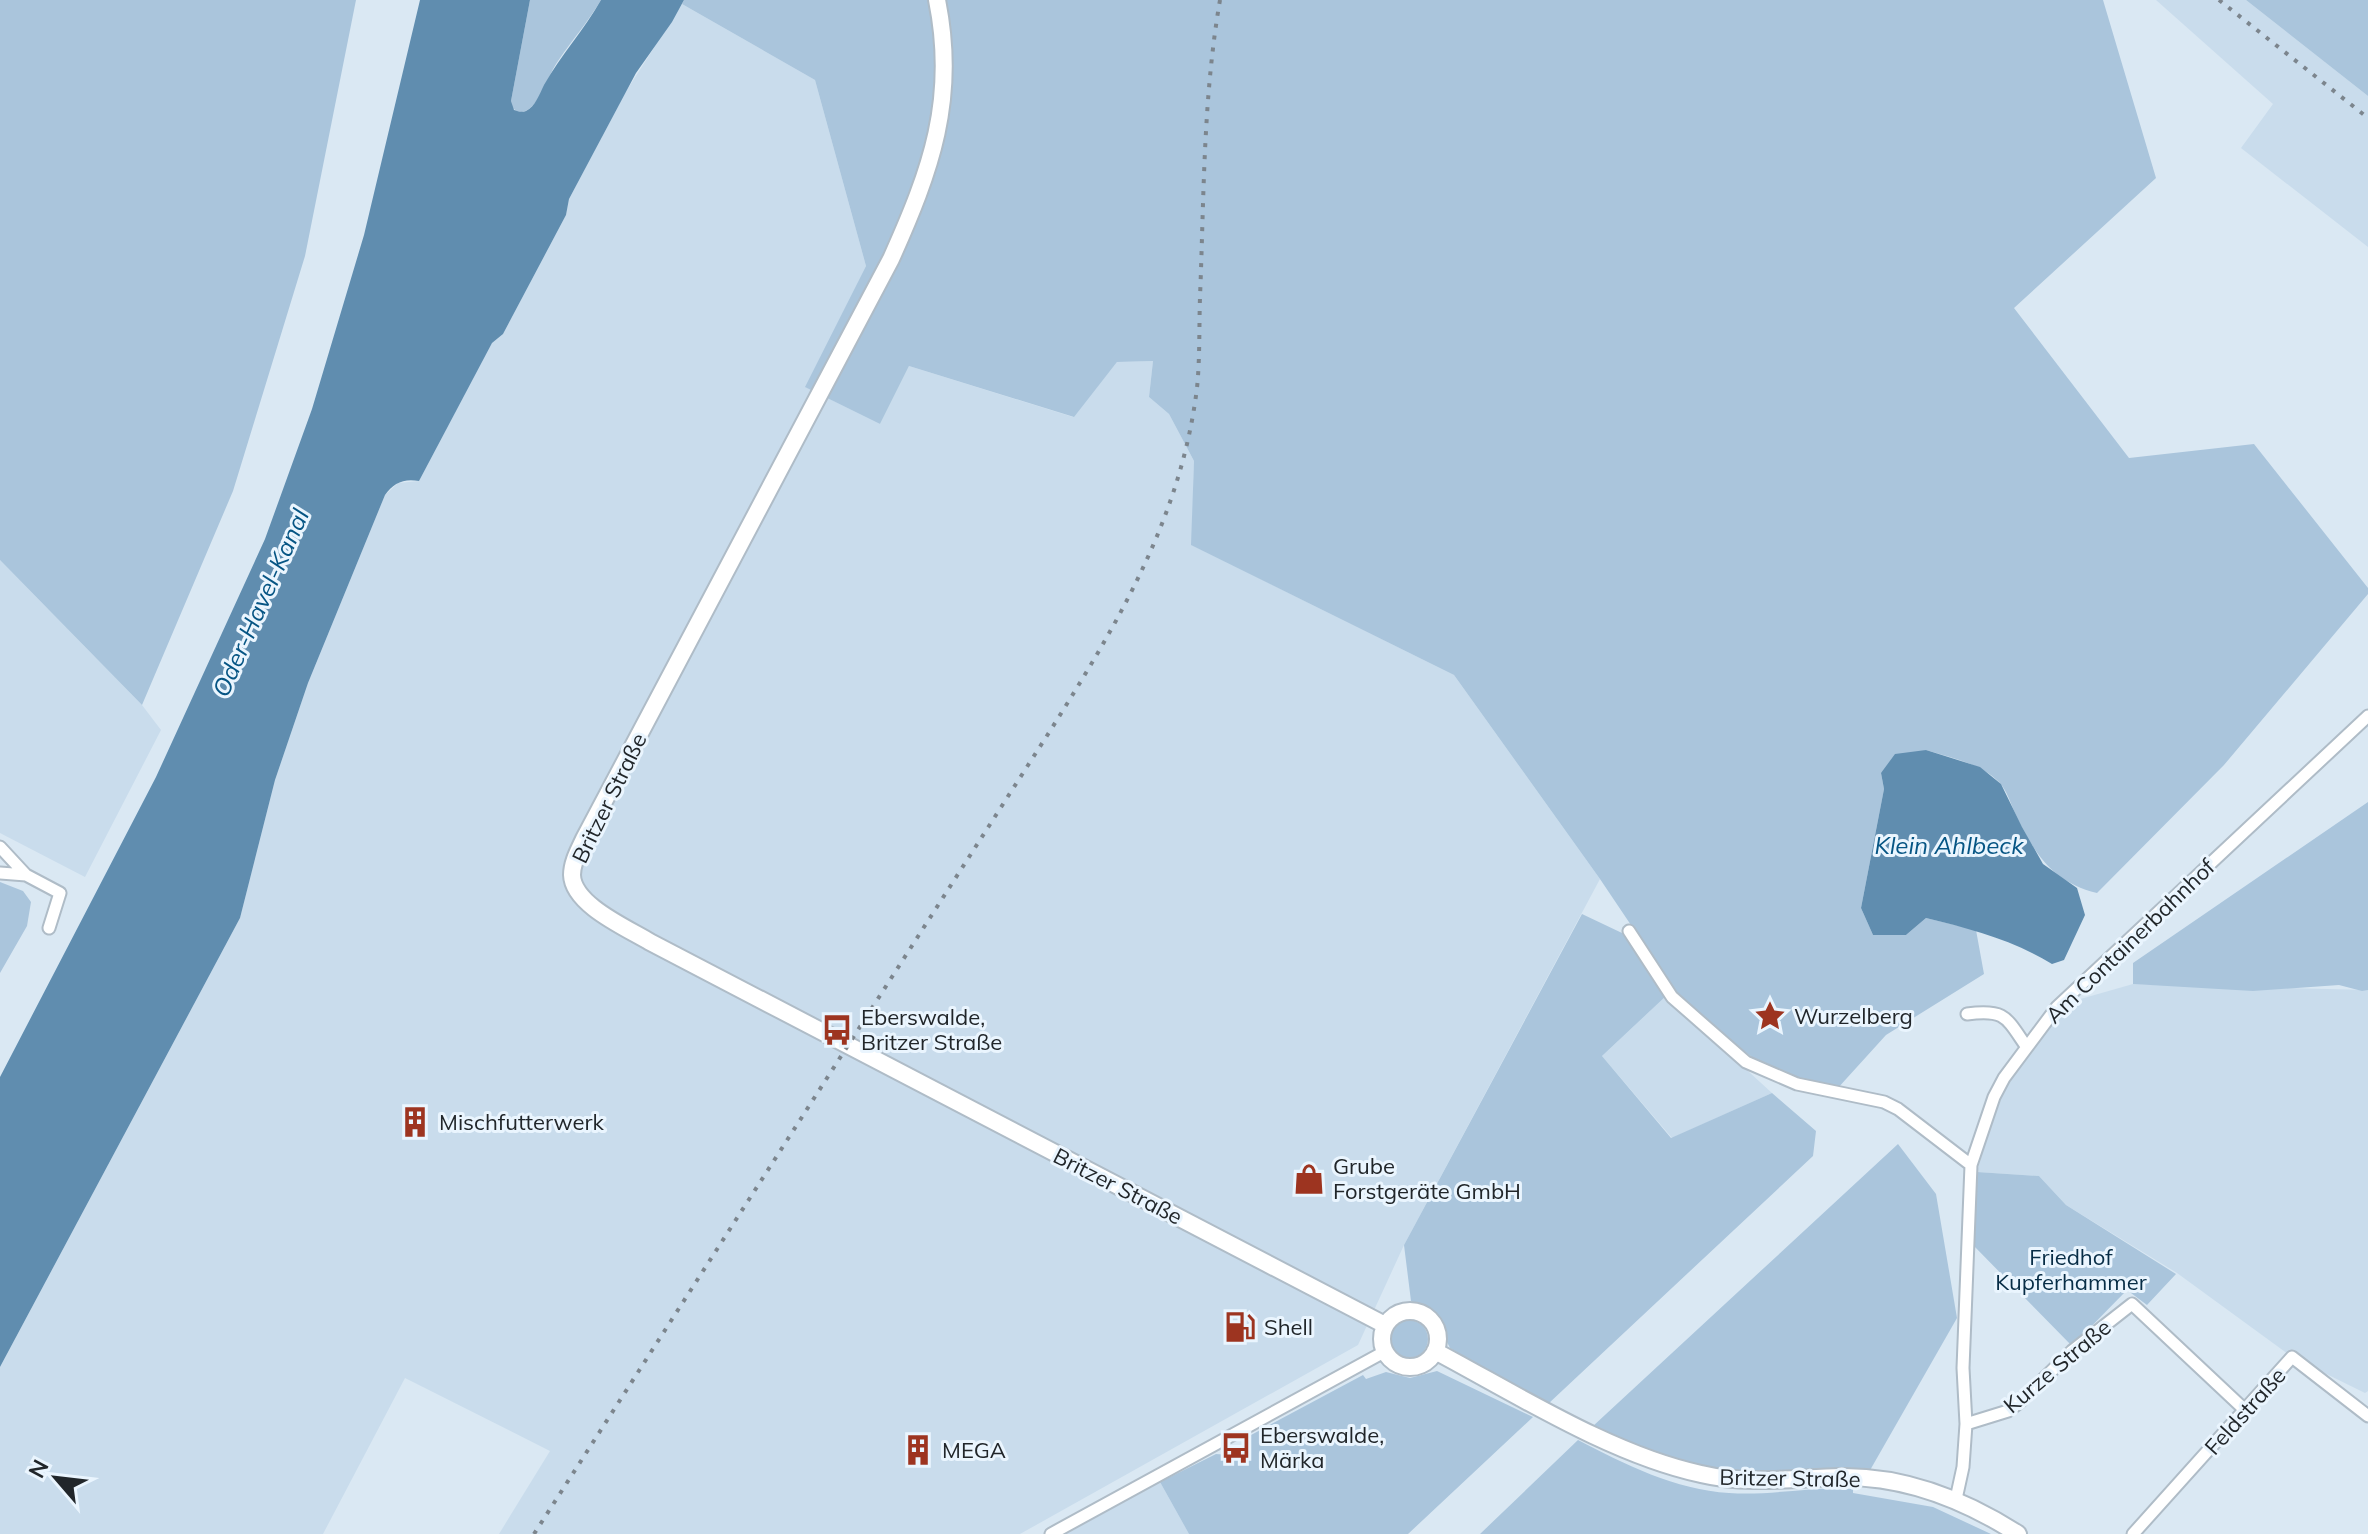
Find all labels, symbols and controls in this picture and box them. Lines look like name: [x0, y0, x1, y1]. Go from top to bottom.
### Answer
water label: Oder-Havel-Kanal: [205, 504, 315, 701]
street label: Britzer Straße: [565, 728, 653, 868]
water label: Klein Ahlbeck: [1874, 830, 2024, 860]
street label: Am Containerbahnhof: [2039, 852, 2221, 1029]
place icon: Wurzelberg: [1753, 999, 1787, 1033]
place label: Wurzelberg: [1794, 1002, 1913, 1030]
place label: Eberswalde, Britzer Straße: [861, 1003, 1002, 1056]
bus stop icon: Eberswalde, Britzer Straße: [820, 1013, 854, 1047]
building icon: Mischfutterwerk: [398, 1105, 432, 1139]
place label: Mischfutterwerk: [439, 1108, 604, 1136]
street label: Britzer Straße: [1049, 1141, 1187, 1231]
place label: Grube Forstgeräte GmbH: [1333, 1152, 1521, 1205]
shop icon: Grube Forstgeräte GmbH: [1292, 1162, 1326, 1196]
park label: Friedhof Kupferhammer: [1995, 1243, 2147, 1296]
fuel station icon: Shell: [1223, 1310, 1257, 1344]
place label: Shell: [1264, 1313, 1313, 1341]
street label: Kurze Straße: [1998, 1313, 2116, 1419]
street label: Feldstraße: [2199, 1362, 2291, 1460]
place label: Eberswalde, Märka: [1260, 1421, 1384, 1474]
bus stop icon: Eberswalde, Märka: [1219, 1431, 1253, 1465]
building icon: MEGA: [901, 1433, 935, 1467]
place label: MEGA: [942, 1436, 1006, 1464]
north arrow: [16, 1438, 96, 1518]
text: N: [22, 1455, 55, 1483]
street label: Britzer Straße: [1719, 1463, 1861, 1493]

